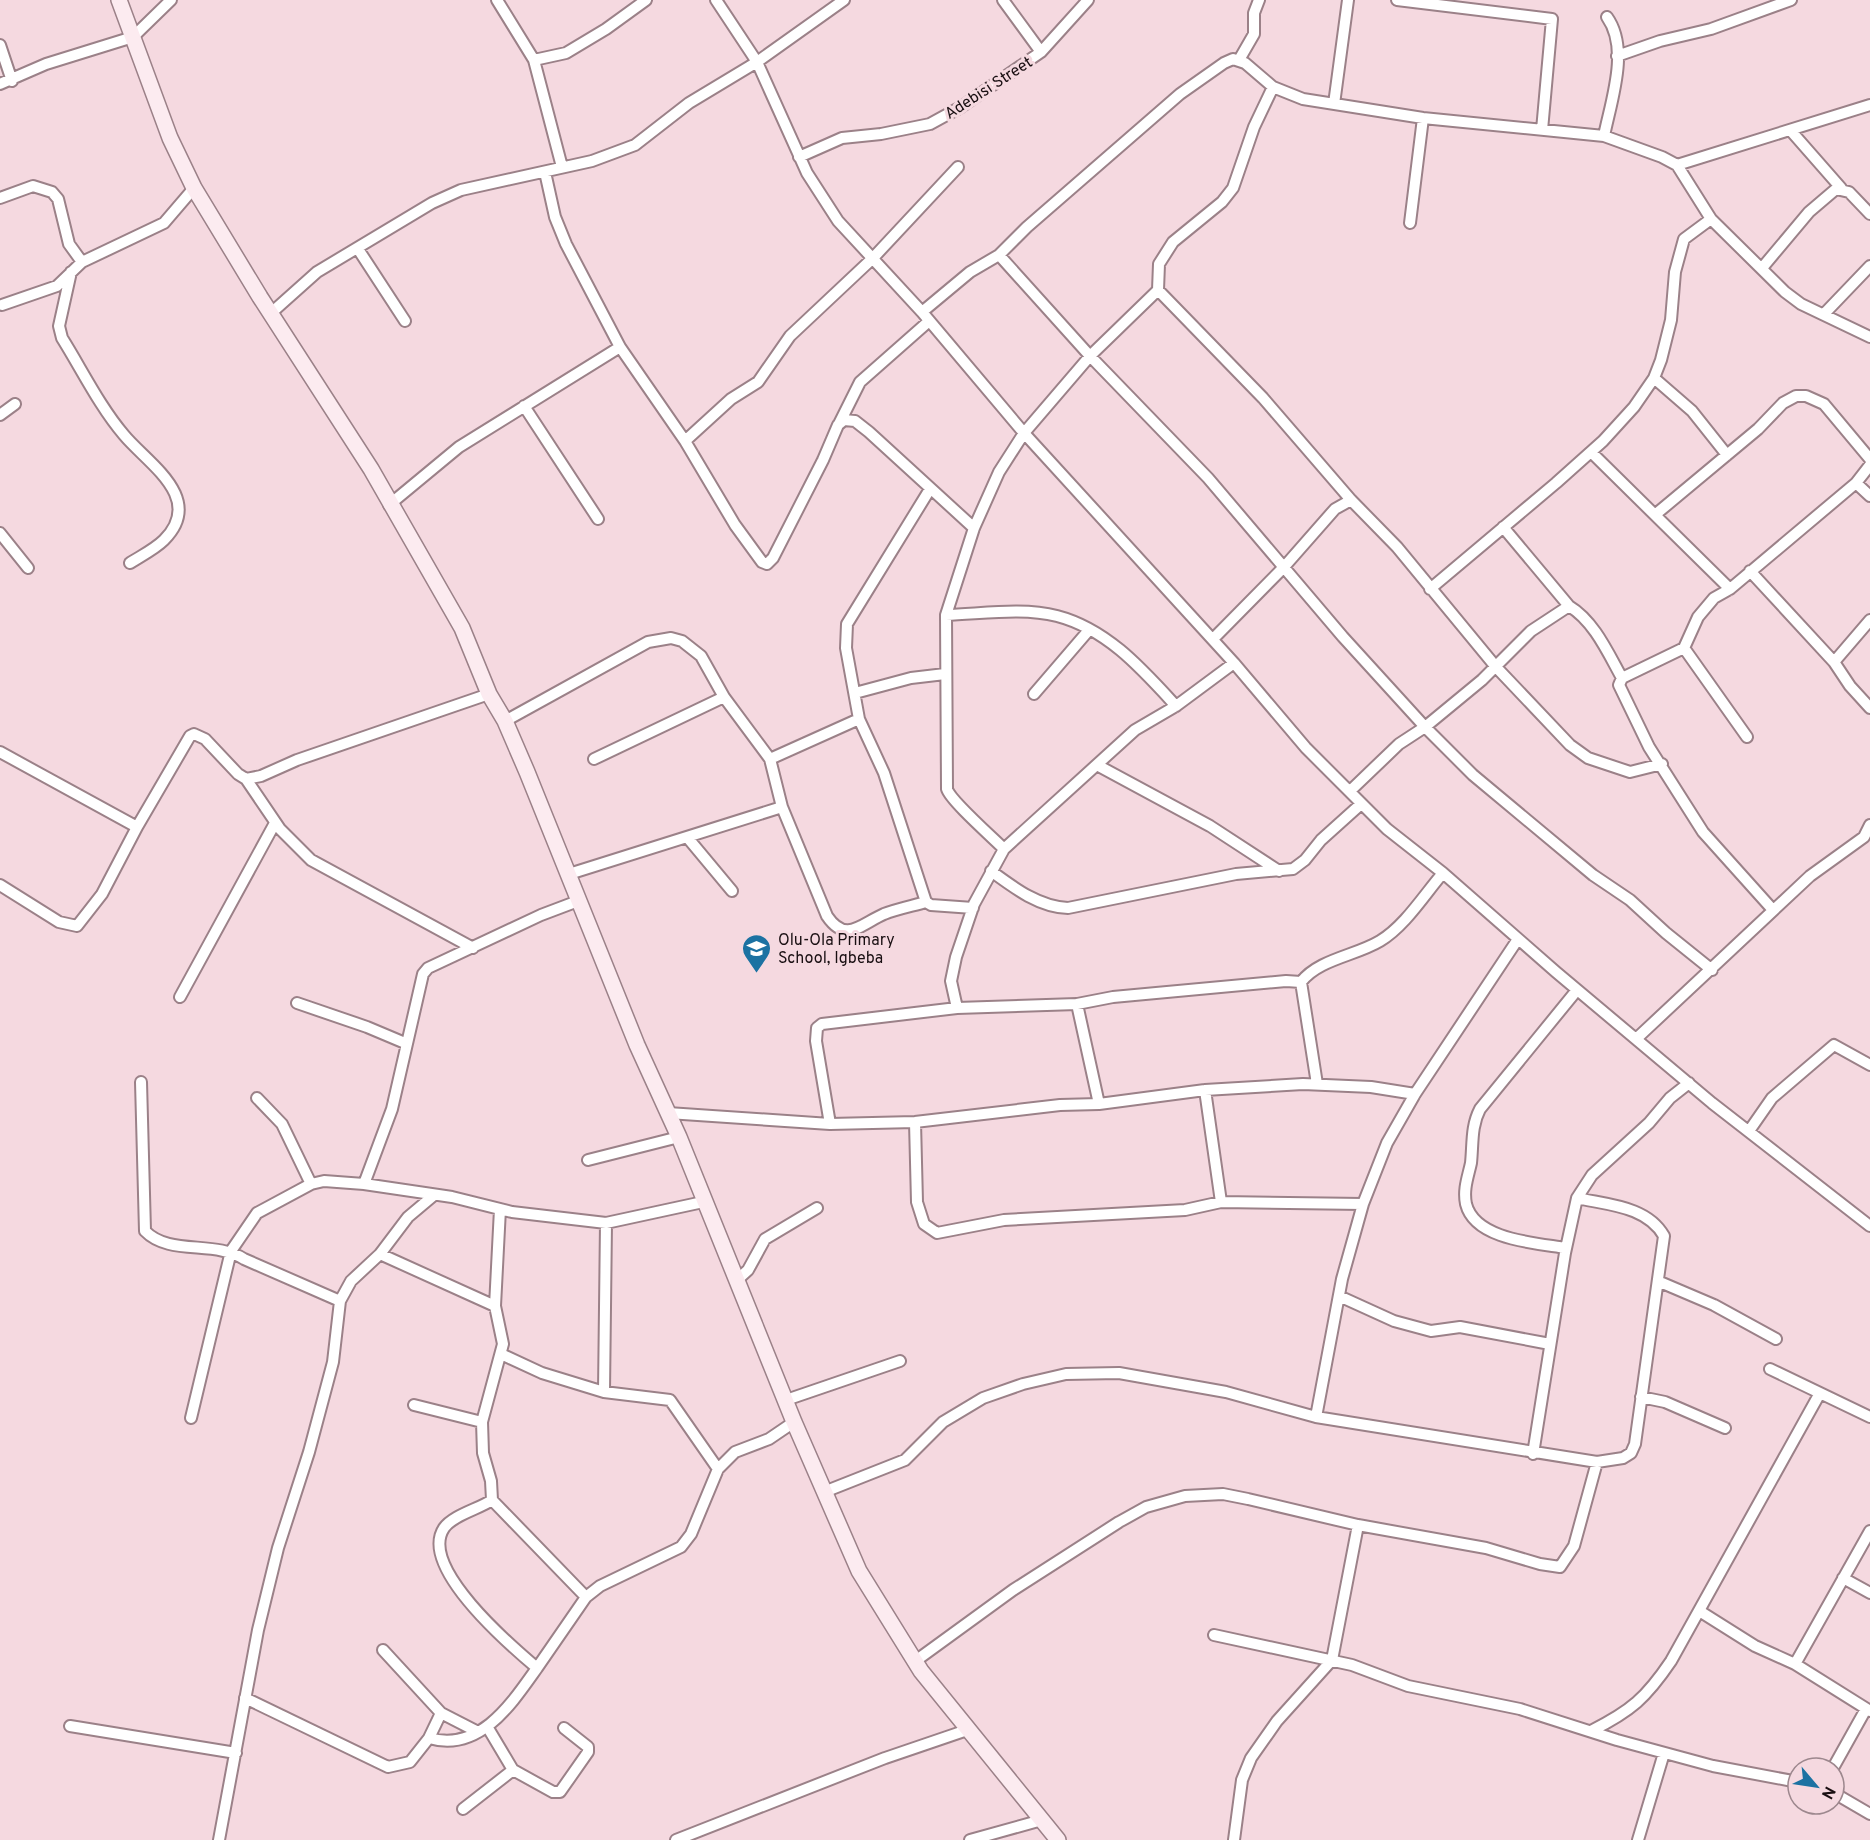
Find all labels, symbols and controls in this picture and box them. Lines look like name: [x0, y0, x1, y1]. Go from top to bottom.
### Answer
street label: Adebisi Street: [941, 53, 1037, 125]
place label: Olu-Ola Primary School, Igbeba: [778, 931, 895, 969]
school or university icon: Olu-Ola Primary School, Igbeba: [741, 932, 773, 974]
north arrow: [1786, 1756, 1846, 1816]
text: N: [1816, 1782, 1839, 1802]

